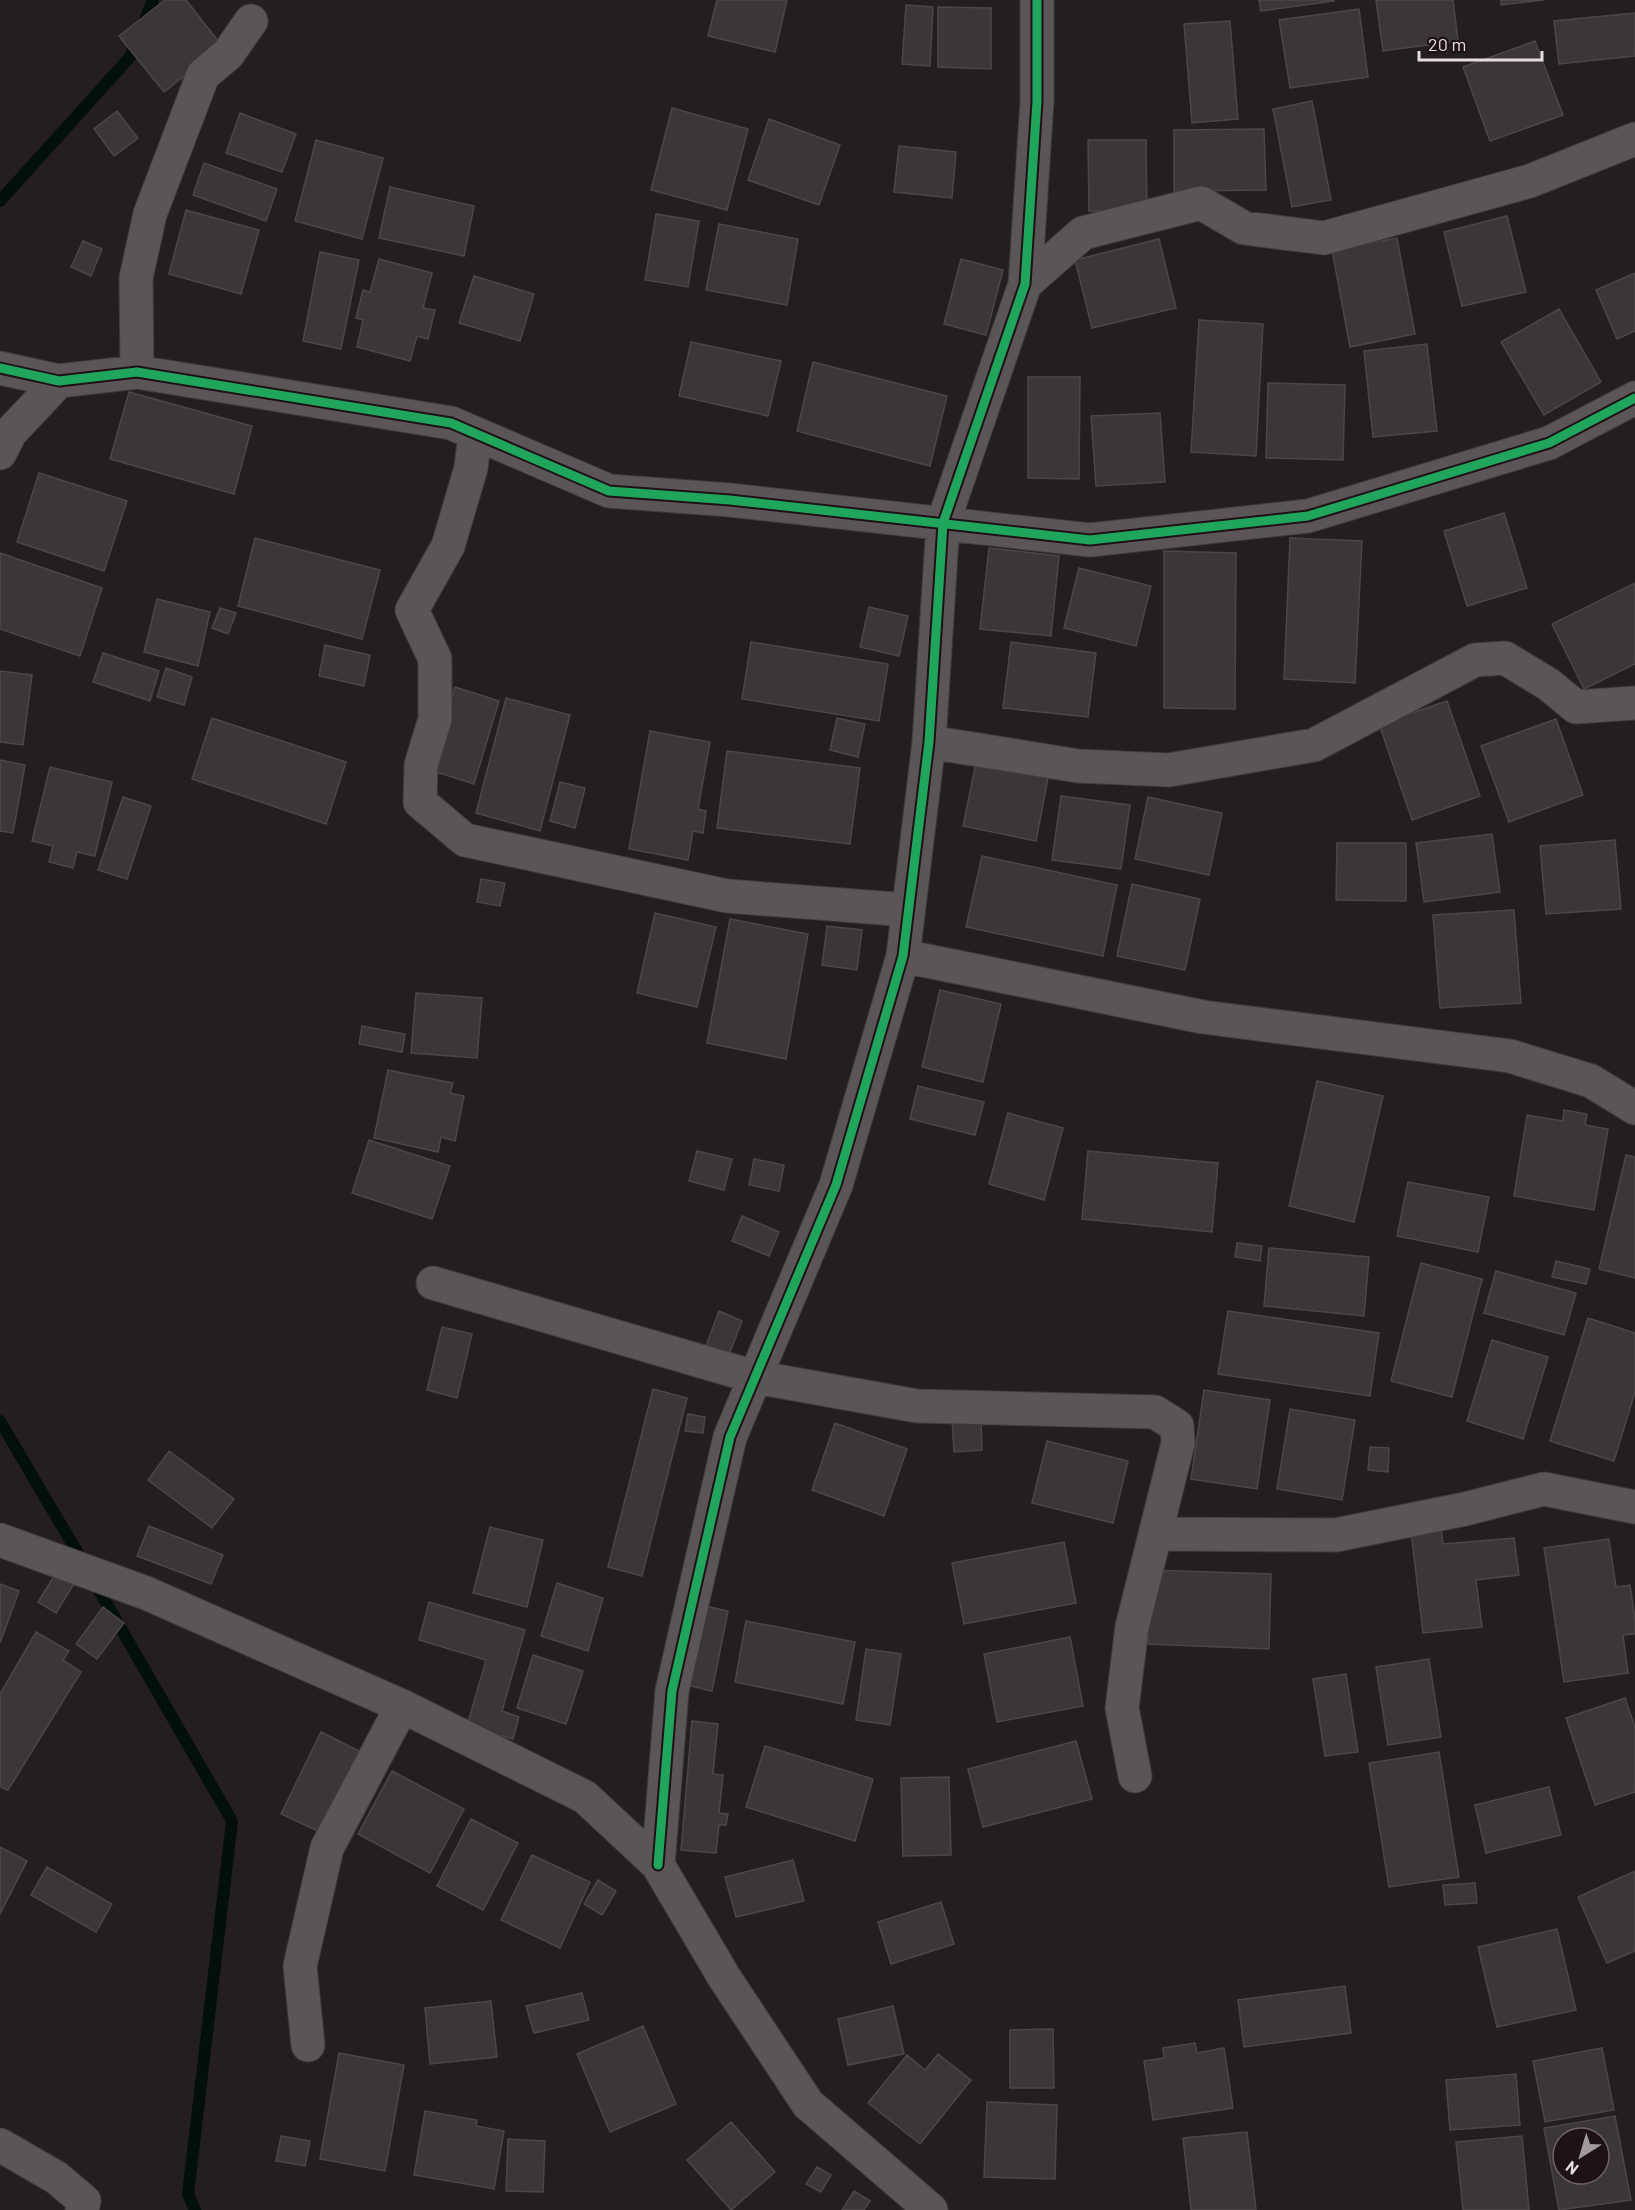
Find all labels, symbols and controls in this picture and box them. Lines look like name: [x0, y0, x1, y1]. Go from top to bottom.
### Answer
scale bar: [1419, 24, 1542, 62]
text: 20 m: [1428, 33, 1466, 55]
north arrow: [1551, 2126, 1611, 2186]
text: N: [1562, 2158, 1582, 2179]

